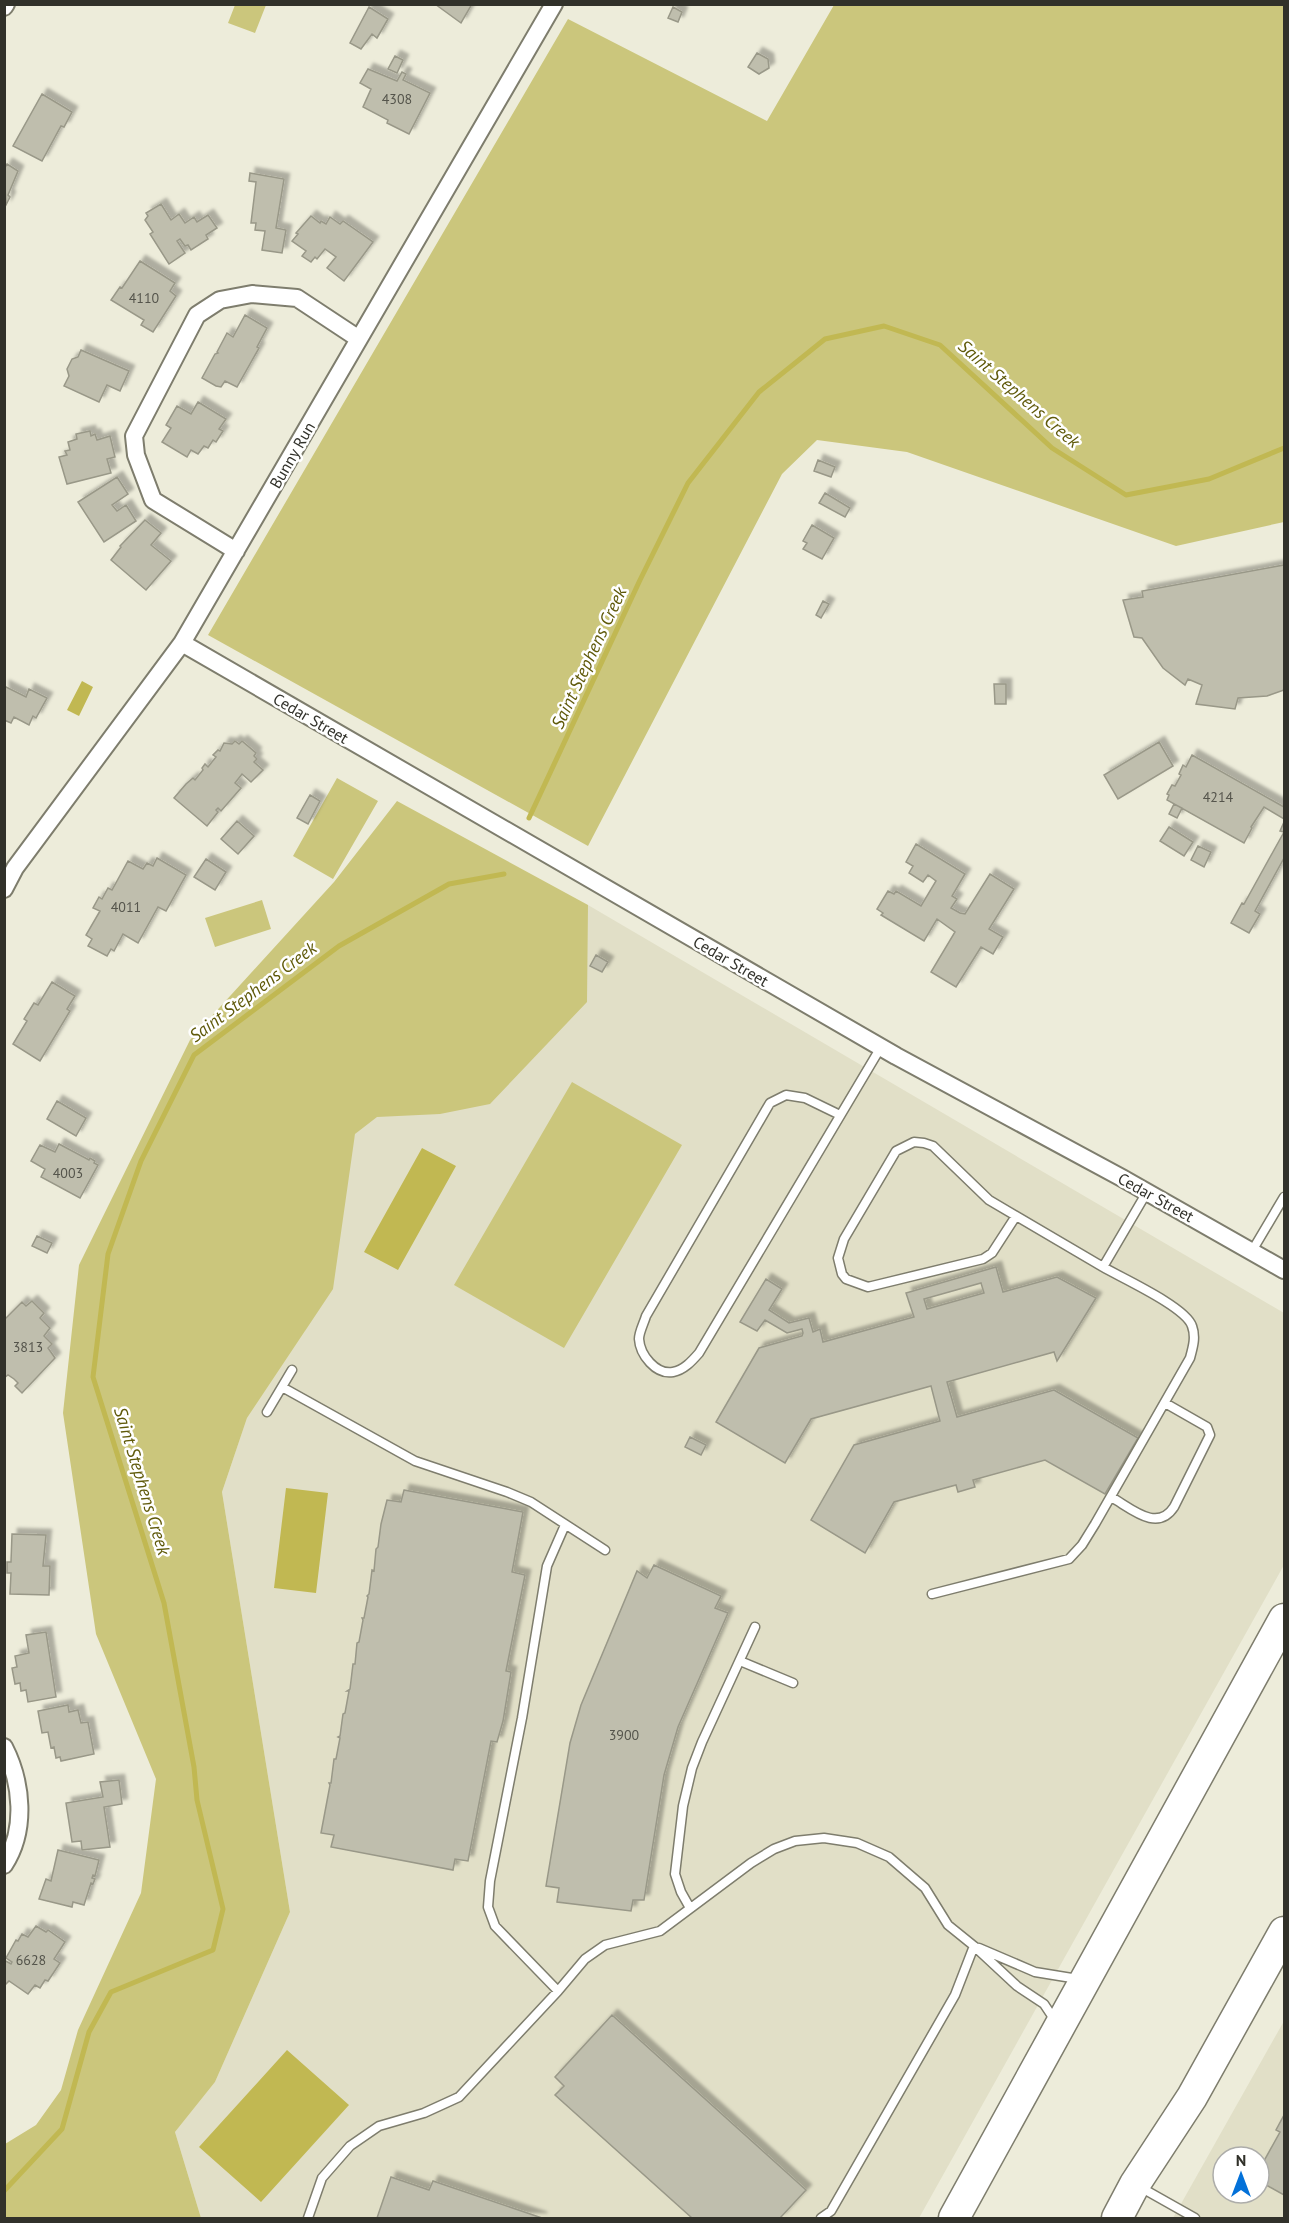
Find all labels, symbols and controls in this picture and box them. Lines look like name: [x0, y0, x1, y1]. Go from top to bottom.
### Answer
house number: 4308: [382, 90, 412, 108]
house number: 4110: [129, 289, 160, 307]
water label: Saint Stephens Creek: [954, 335, 1086, 453]
street label: Bunny Run: [265, 418, 319, 492]
water label: Saint Stephens Creek: [546, 582, 632, 732]
street label: Cedar Street: [270, 688, 353, 748]
house number: 4214: [1203, 788, 1234, 806]
house number: 4011: [111, 898, 141, 916]
street label: Cedar Street: [690, 931, 773, 991]
water label: Saint Stephens Creek: [184, 936, 322, 1047]
house number: 4003: [53, 1164, 83, 1182]
street label: Cedar Street: [1114, 1168, 1198, 1226]
house number: 3813: [13, 1338, 43, 1356]
water label: Saint Stephens Creek: [109, 1404, 176, 1559]
house number: 3900: [609, 1726, 640, 1744]
house number: 6628: [16, 1951, 46, 1969]
north arrow: [1211, 2145, 1271, 2205]
text: N: [1236, 2150, 1246, 2170]

